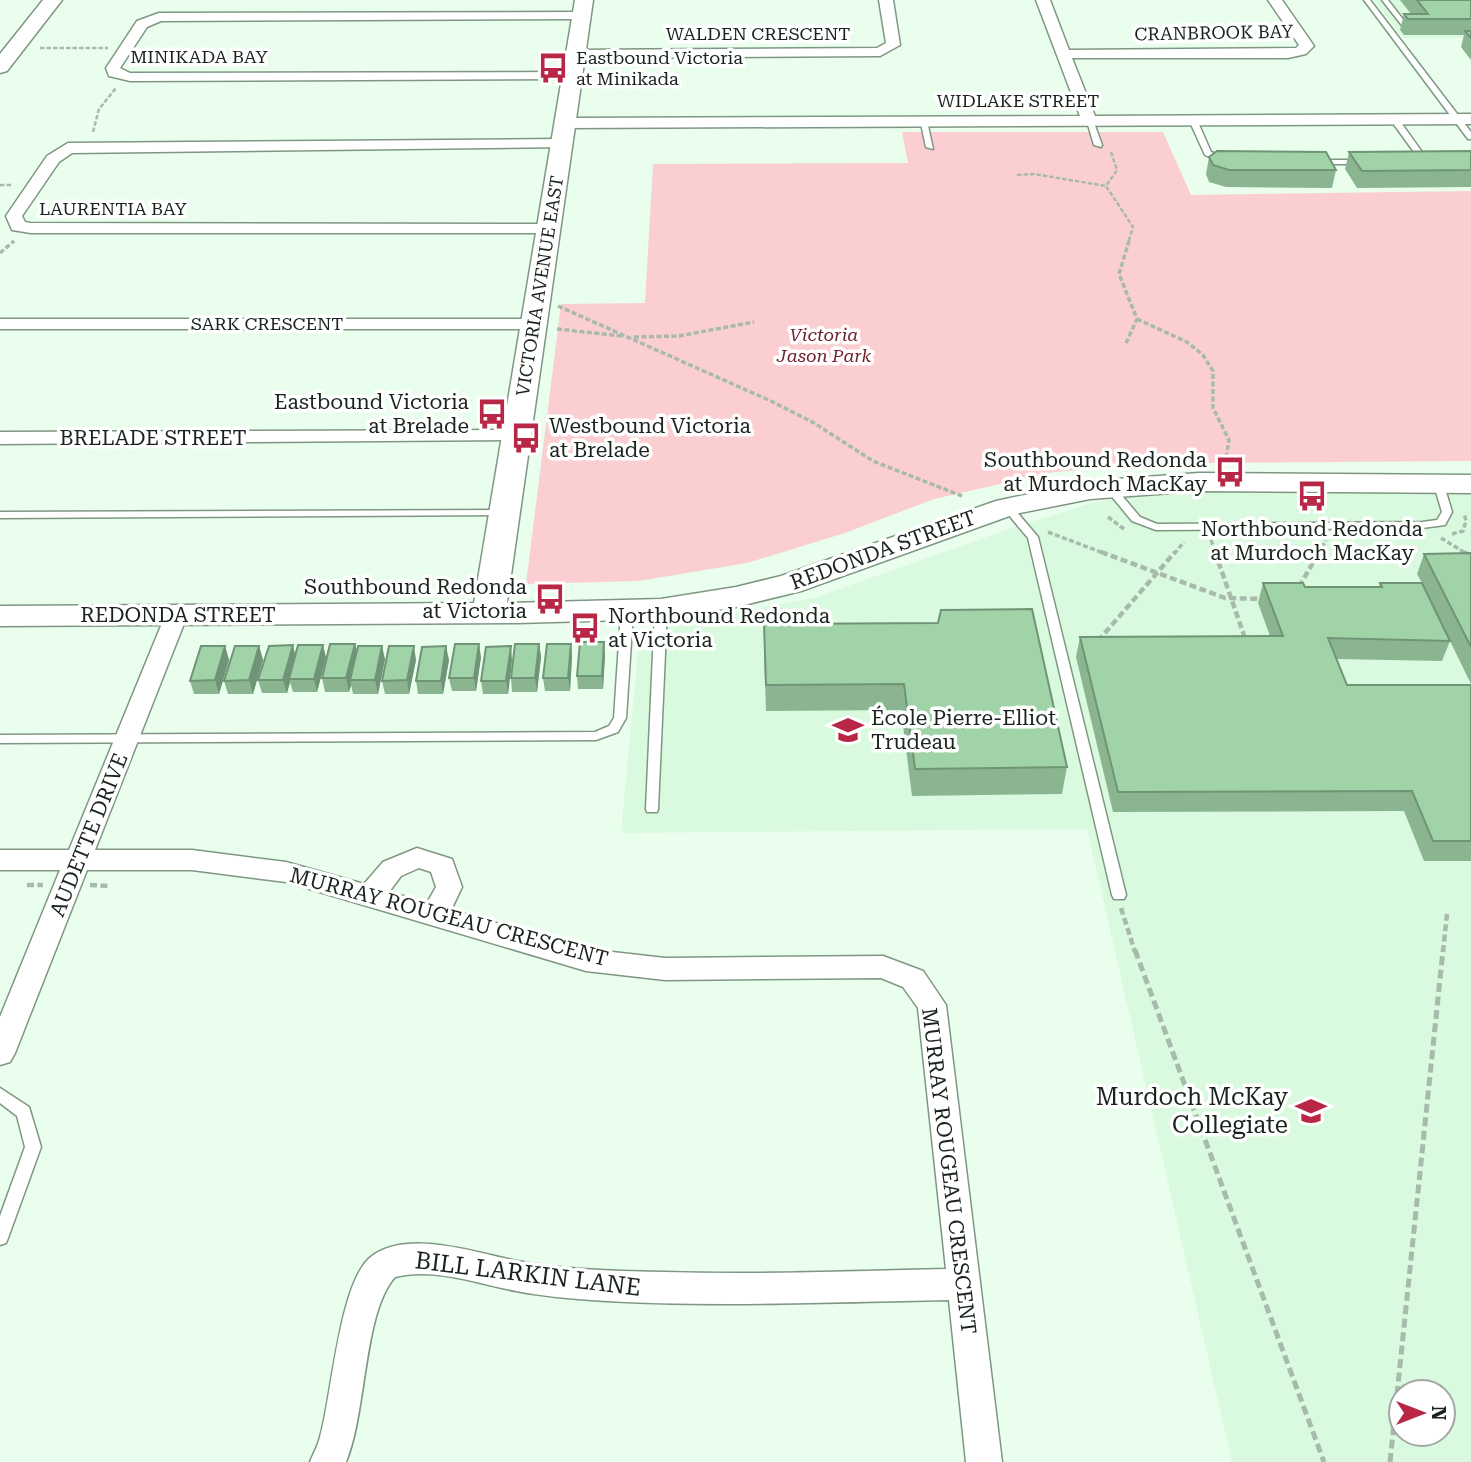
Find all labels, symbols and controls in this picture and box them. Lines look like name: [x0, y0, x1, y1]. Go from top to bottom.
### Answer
street label: CRANBROOK BAY: [1134, 21, 1294, 44]
street label: WALDEN CRESCENT: [666, 23, 850, 44]
street label: MINIKADA BAY: [130, 46, 269, 67]
place label: Eastbound Victoria at Minikada: [576, 47, 743, 89]
bus stop icon: Eastbound Victoria at Minikada: [536, 51, 570, 85]
street label: WIDLAKE STREET: [937, 90, 1099, 111]
street label: VICTORIA AVENUE EAST: [512, 174, 567, 398]
street label: LAURENTIA BAY: [39, 198, 188, 219]
street label: SARK CRESCENT: [191, 313, 343, 334]
park label: Victoria Jason Park: [776, 324, 871, 366]
place label: Eastbound Victoria at Brelade: [274, 390, 470, 438]
bus stop icon: Eastbound Victoria at Brelade: [475, 397, 509, 431]
place label: Westbound Victoria at Brelade: [549, 414, 752, 462]
bus stop icon: Westbound Victoria at Brelade: [509, 421, 543, 455]
street label: BRELADE STREET: [59, 426, 247, 450]
place label: Southbound Redonda at Murdoch MacKay: [984, 448, 1208, 496]
bus stop icon: Southbound Redonda at Murdoch MacKay: [1213, 455, 1247, 489]
bus stop icon: Northbound Redonda at Murdoch MacKay: [1295, 479, 1329, 513]
street label: REDONDA STREET: [787, 505, 979, 595]
place label: Northbound Redonda at Murdoch MacKay: [1201, 517, 1424, 565]
place label: Southbound Redonda at Victoria: [304, 575, 528, 623]
bus stop icon: Southbound Redonda at Victoria: [533, 582, 567, 616]
street label: REDONDA STREET: [80, 603, 276, 627]
place label: Northbound Redonda at Victoria: [608, 604, 831, 652]
bus stop icon: Northbound Redonda at Victoria: [568, 611, 602, 645]
place label: École Pierre-Elliot Trudeau: [871, 705, 1056, 754]
school or university icon: École Pierre-Elliot Trudeau: [831, 713, 865, 747]
street label: AUDETTE DRIVE: [45, 750, 133, 920]
street label: MURRAY ROUGEAU CRESCENT: [287, 863, 611, 971]
street label: MURRAY ROUGEAU CRESCENT: [917, 1006, 981, 1336]
place label: Murdoch McKay Collegiate: [1096, 1083, 1289, 1139]
school or university icon: Murdoch McKay Collegiate: [1294, 1094, 1328, 1128]
street label: BILL LARKIN LANE: [413, 1246, 643, 1302]
north arrow: [1387, 1378, 1457, 1448]
text: N: [1427, 1406, 1450, 1421]

